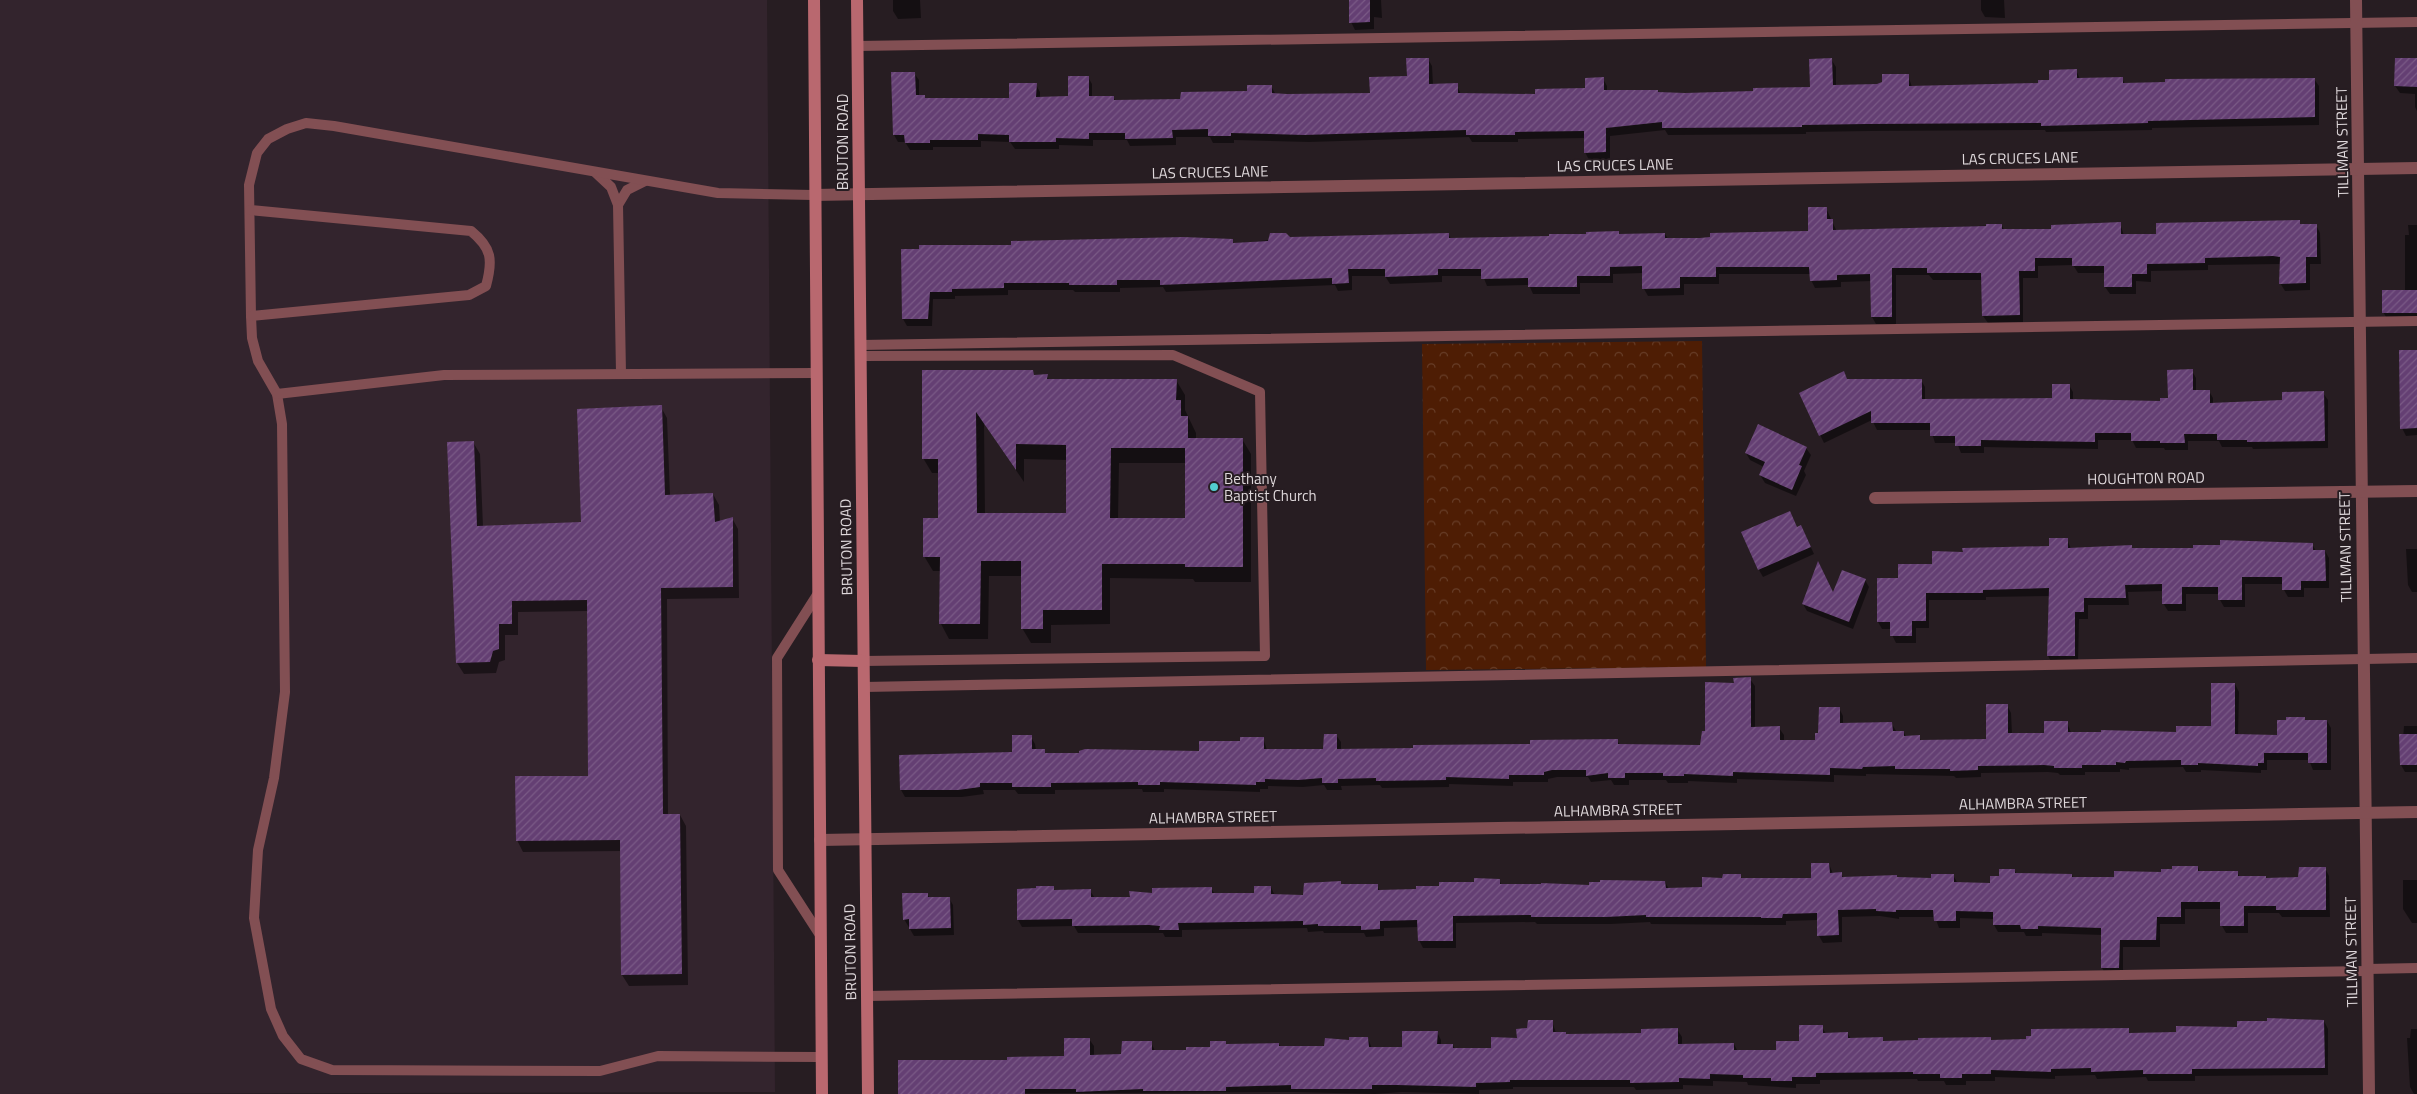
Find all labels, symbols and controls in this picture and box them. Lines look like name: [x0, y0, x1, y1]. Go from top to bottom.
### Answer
street label: TILLMAN STREET: [2330, 86, 2354, 198]
street label: BRUTON ROAD: [831, 94, 854, 190]
street label: LAS CRUCES LANE: [1961, 145, 2079, 171]
street label: LAS CRUCES LANE: [1556, 152, 1674, 178]
street label: LAS CRUCES LANE: [1151, 159, 1269, 185]
street label: HOUGHTON ROAD: [2087, 465, 2205, 491]
place label: Bethany Baptist Church: [1224, 467, 1317, 507]
marker: Bethany Baptist Church: [1208, 481, 1220, 493]
street label: TILLMAN STREET: [2333, 491, 2357, 603]
street label: BRUTON ROAD: [834, 498, 858, 596]
street label: ALHAMBRA STREET: [1959, 790, 2087, 816]
street label: ALHAMBRA STREET: [1554, 797, 1682, 823]
street label: ALHAMBRA STREET: [1149, 804, 1277, 830]
street label: TILLMAN STREET: [2339, 896, 2363, 1008]
street label: BRUTON ROAD: [838, 903, 862, 1001]

